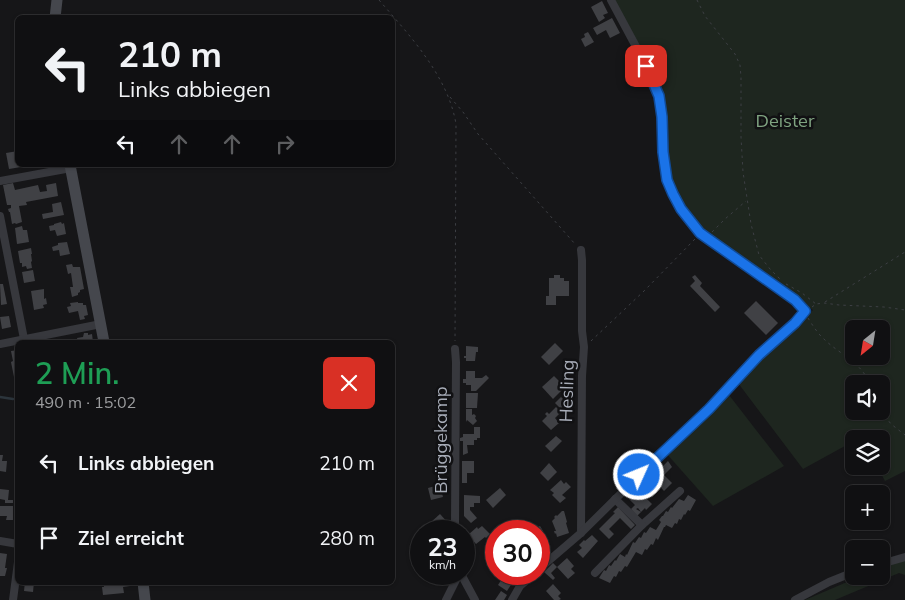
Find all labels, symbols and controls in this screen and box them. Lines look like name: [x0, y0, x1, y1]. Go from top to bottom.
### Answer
text: 210 m: [118, 32, 222, 76]
icon: left: [35, 35, 100, 100]
pin: [625, 45, 667, 87]
icon: arrive: [632, 52, 660, 80]
text: Links abbiegen: [118, 75, 271, 103]
park label: Deister: [756, 109, 815, 132]
icon: left: [112, 130, 140, 158]
icon: ahead: [165, 130, 193, 158]
icon: ahead: [218, 130, 246, 158]
icon: right: [271, 130, 299, 158]
north arrow: [845, 320, 890, 365]
map controls: [845, 320, 890, 585]
text: 2 Min.: [35, 354, 119, 392]
button: close: [323, 357, 375, 409]
street label: Hesling: [554, 359, 579, 423]
button: sound: [845, 375, 890, 420]
street label: Brüggekamp: [429, 386, 452, 494]
text: 490 m · 15:02: [35, 392, 136, 412]
button: layers: [845, 430, 890, 475]
position arrow: [612, 448, 664, 500]
icon: left: [35, 449, 63, 477]
text: Links abbiegen: [78, 451, 215, 475]
text: 210 m: [319, 451, 375, 475]
button: +: [845, 485, 890, 530]
speed limit sign: 30: [485, 520, 550, 585]
icon: arrive: [35, 524, 63, 552]
text: Ziel erreicht: [78, 526, 184, 550]
text: 280 m: [319, 526, 375, 550]
text: 23: [427, 531, 458, 562]
button: −: [845, 540, 890, 585]
text: km/h: [429, 557, 456, 572]

